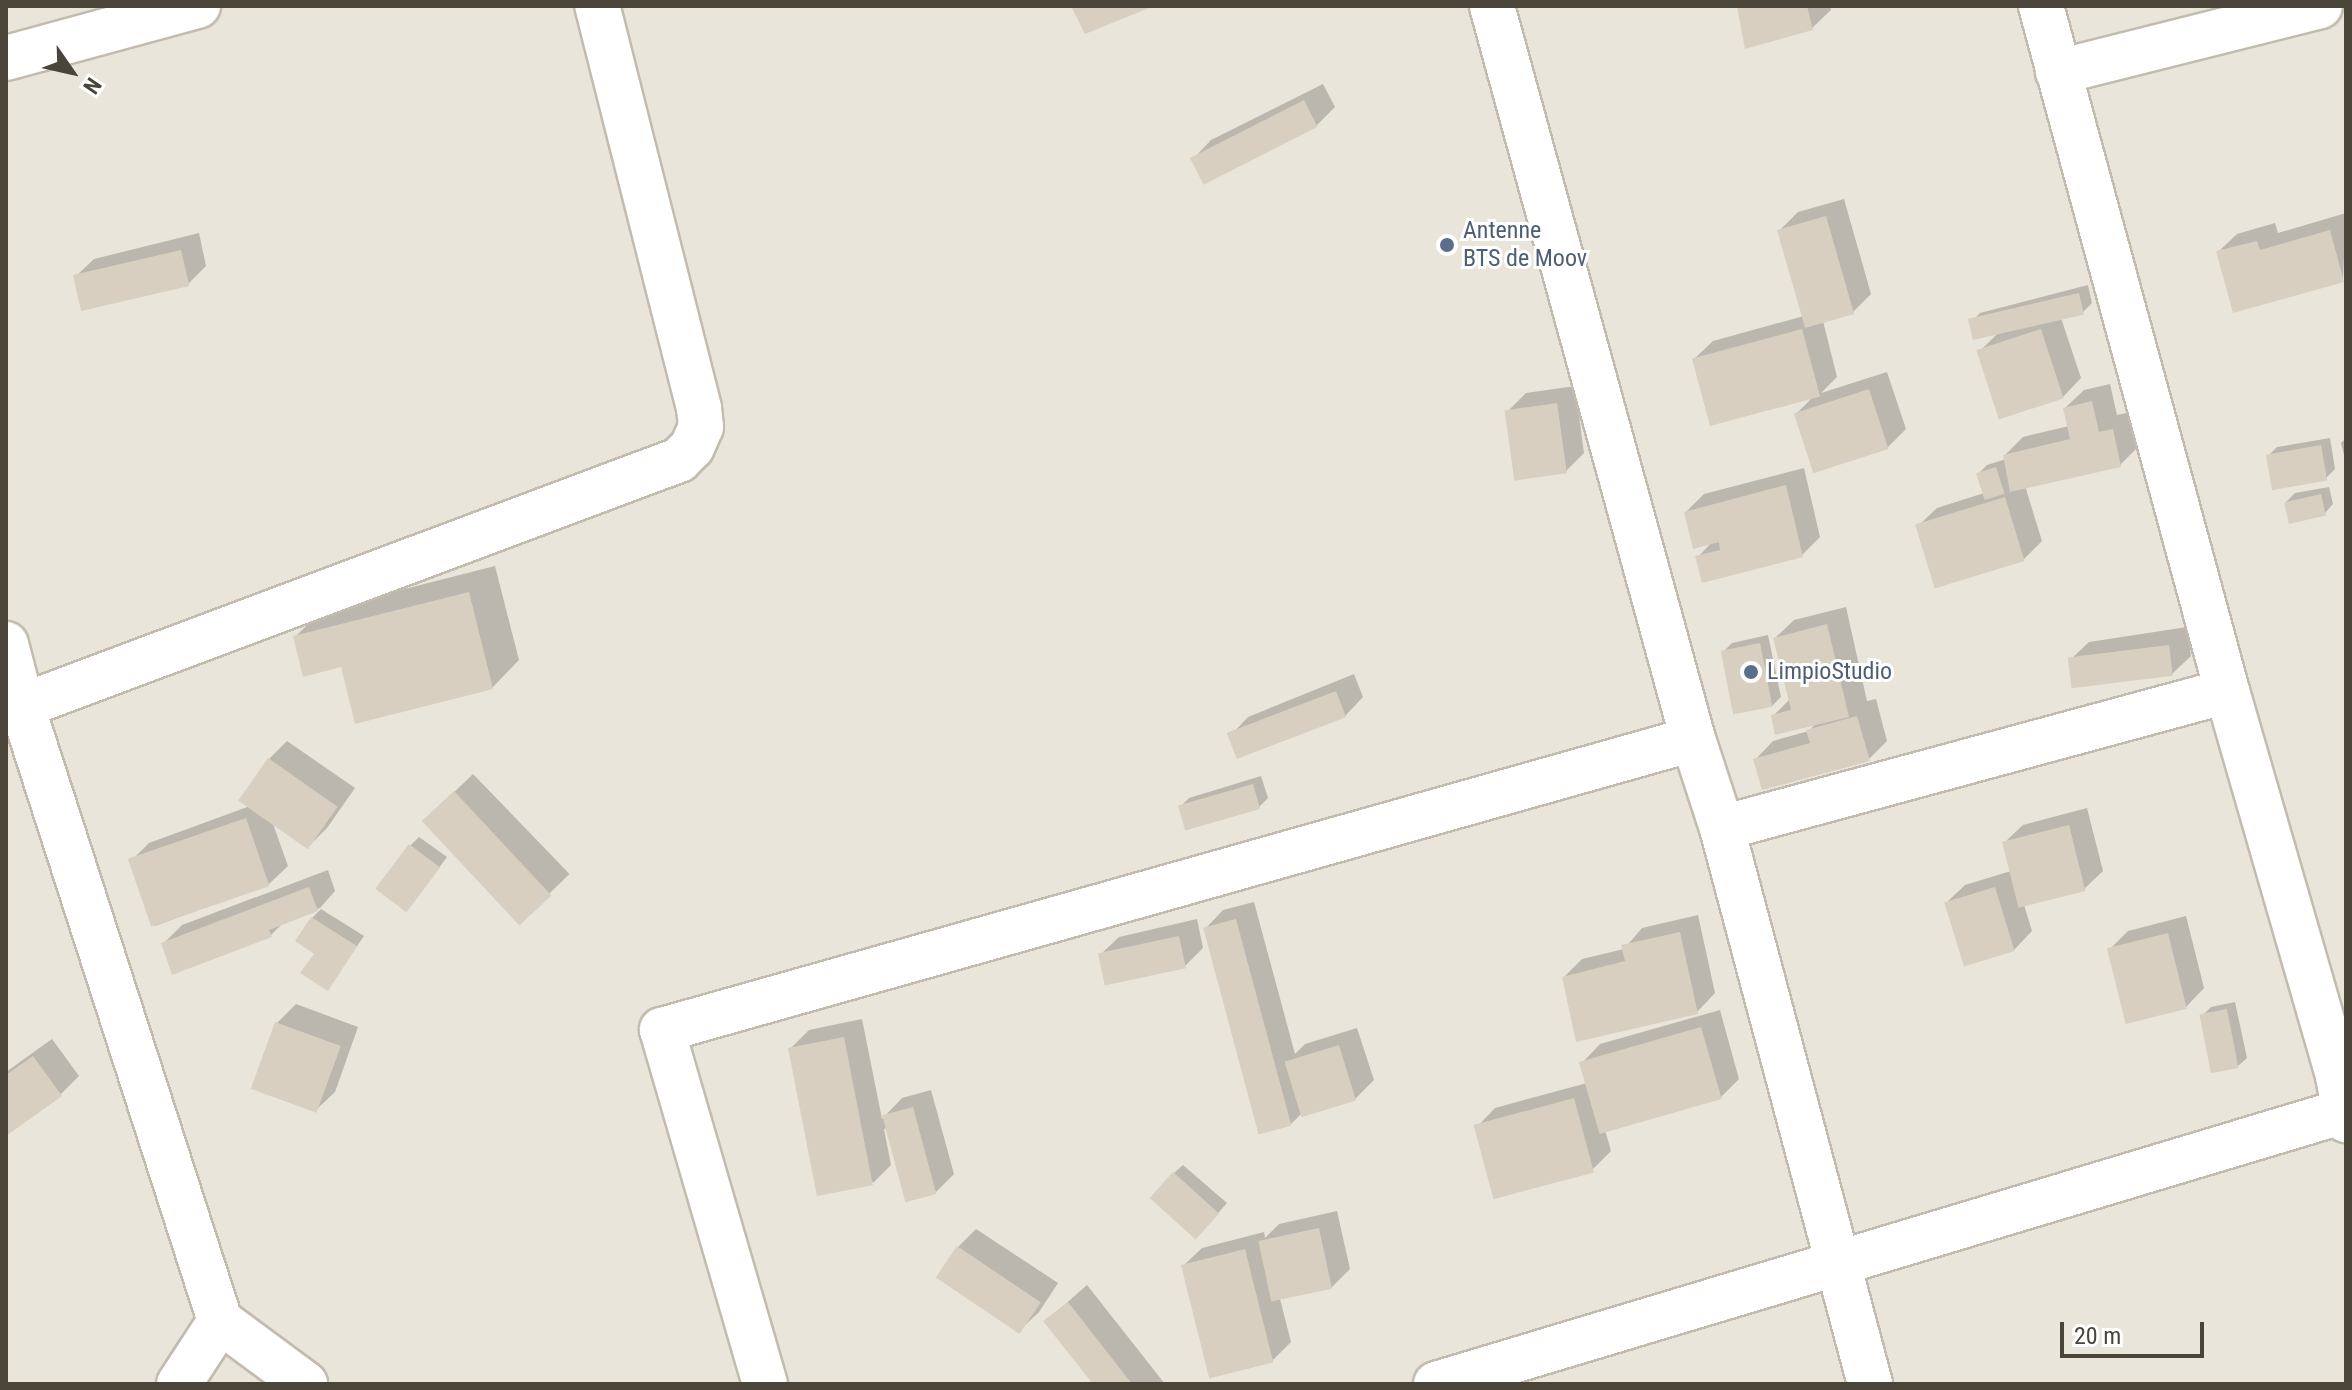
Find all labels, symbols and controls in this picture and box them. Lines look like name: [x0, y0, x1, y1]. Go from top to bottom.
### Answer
north arrow: [32, 32, 112, 112]
text: N: [78, 73, 106, 98]
place label: Antenne BTS de Moov: [1463, 217, 1587, 273]
marker: Antenne BTS de Moov: [1438, 236, 1456, 254]
place label: LimpioStudio: [1767, 658, 1892, 686]
marker: LimpioStudio: [1742, 663, 1760, 681]
scale bar: [2064, 1306, 2208, 1356]
text: 20 m: [2074, 1322, 2121, 1350]

